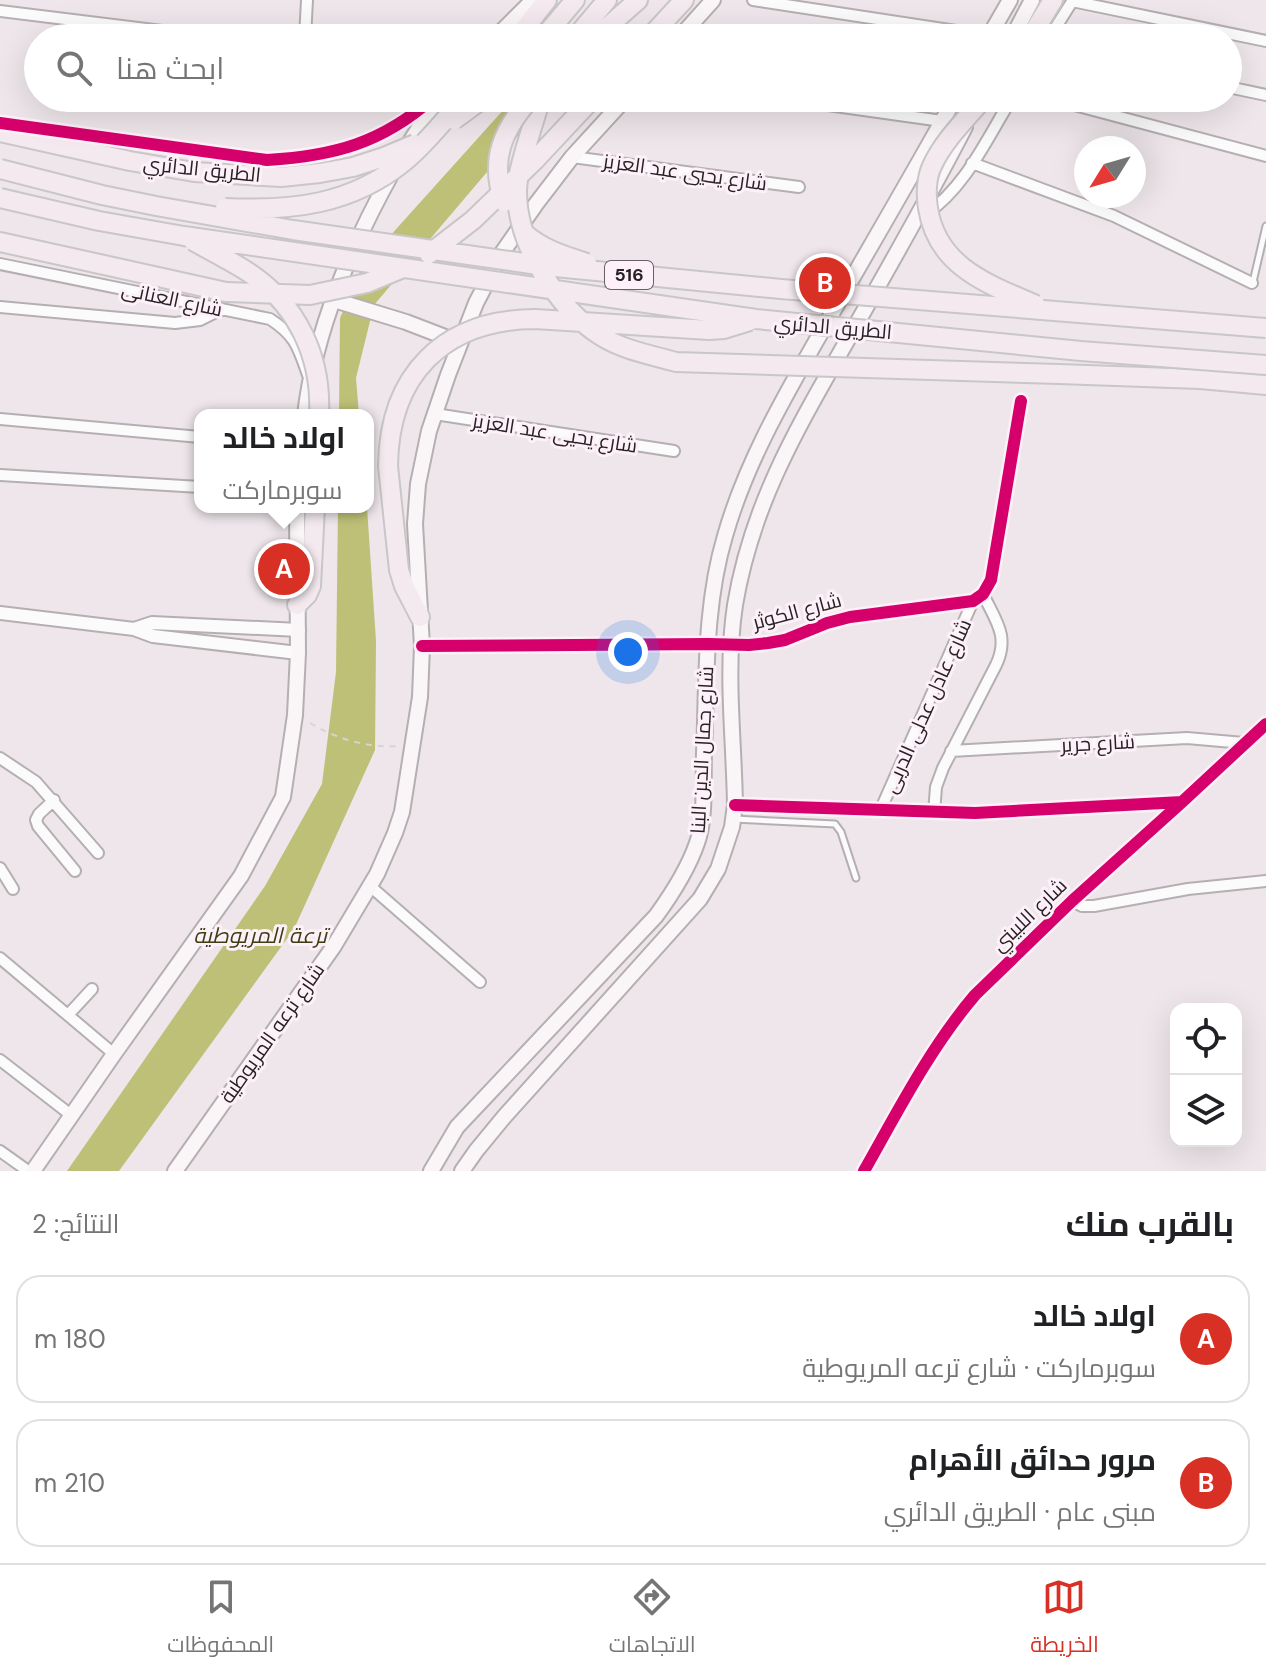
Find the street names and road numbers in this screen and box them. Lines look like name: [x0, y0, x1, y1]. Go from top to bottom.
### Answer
street label: شارع يحيي عبد العزيز: [600, 147, 769, 197]
street label: الطريق الدائري: [142, 150, 262, 191]
road number: 516: [605, 261, 653, 289]
street label: شارع العنانى: [119, 276, 225, 323]
street label: الطريق الدائري: [773, 309, 893, 348]
street label: شارع يحيى عبد العزيز: [470, 407, 639, 460]
street label: شارع الكوثر: [749, 587, 845, 637]
street label: شارع عادل عدلى الدربى: [877, 615, 978, 798]
street label: شارع جمال الدين البنا: [685, 665, 720, 835]
street label: شارع جرير: [1059, 728, 1136, 759]
street label: شارع اللبيني: [986, 873, 1074, 960]
street label: شارع ترعه المريوطية: [214, 958, 331, 1109]

